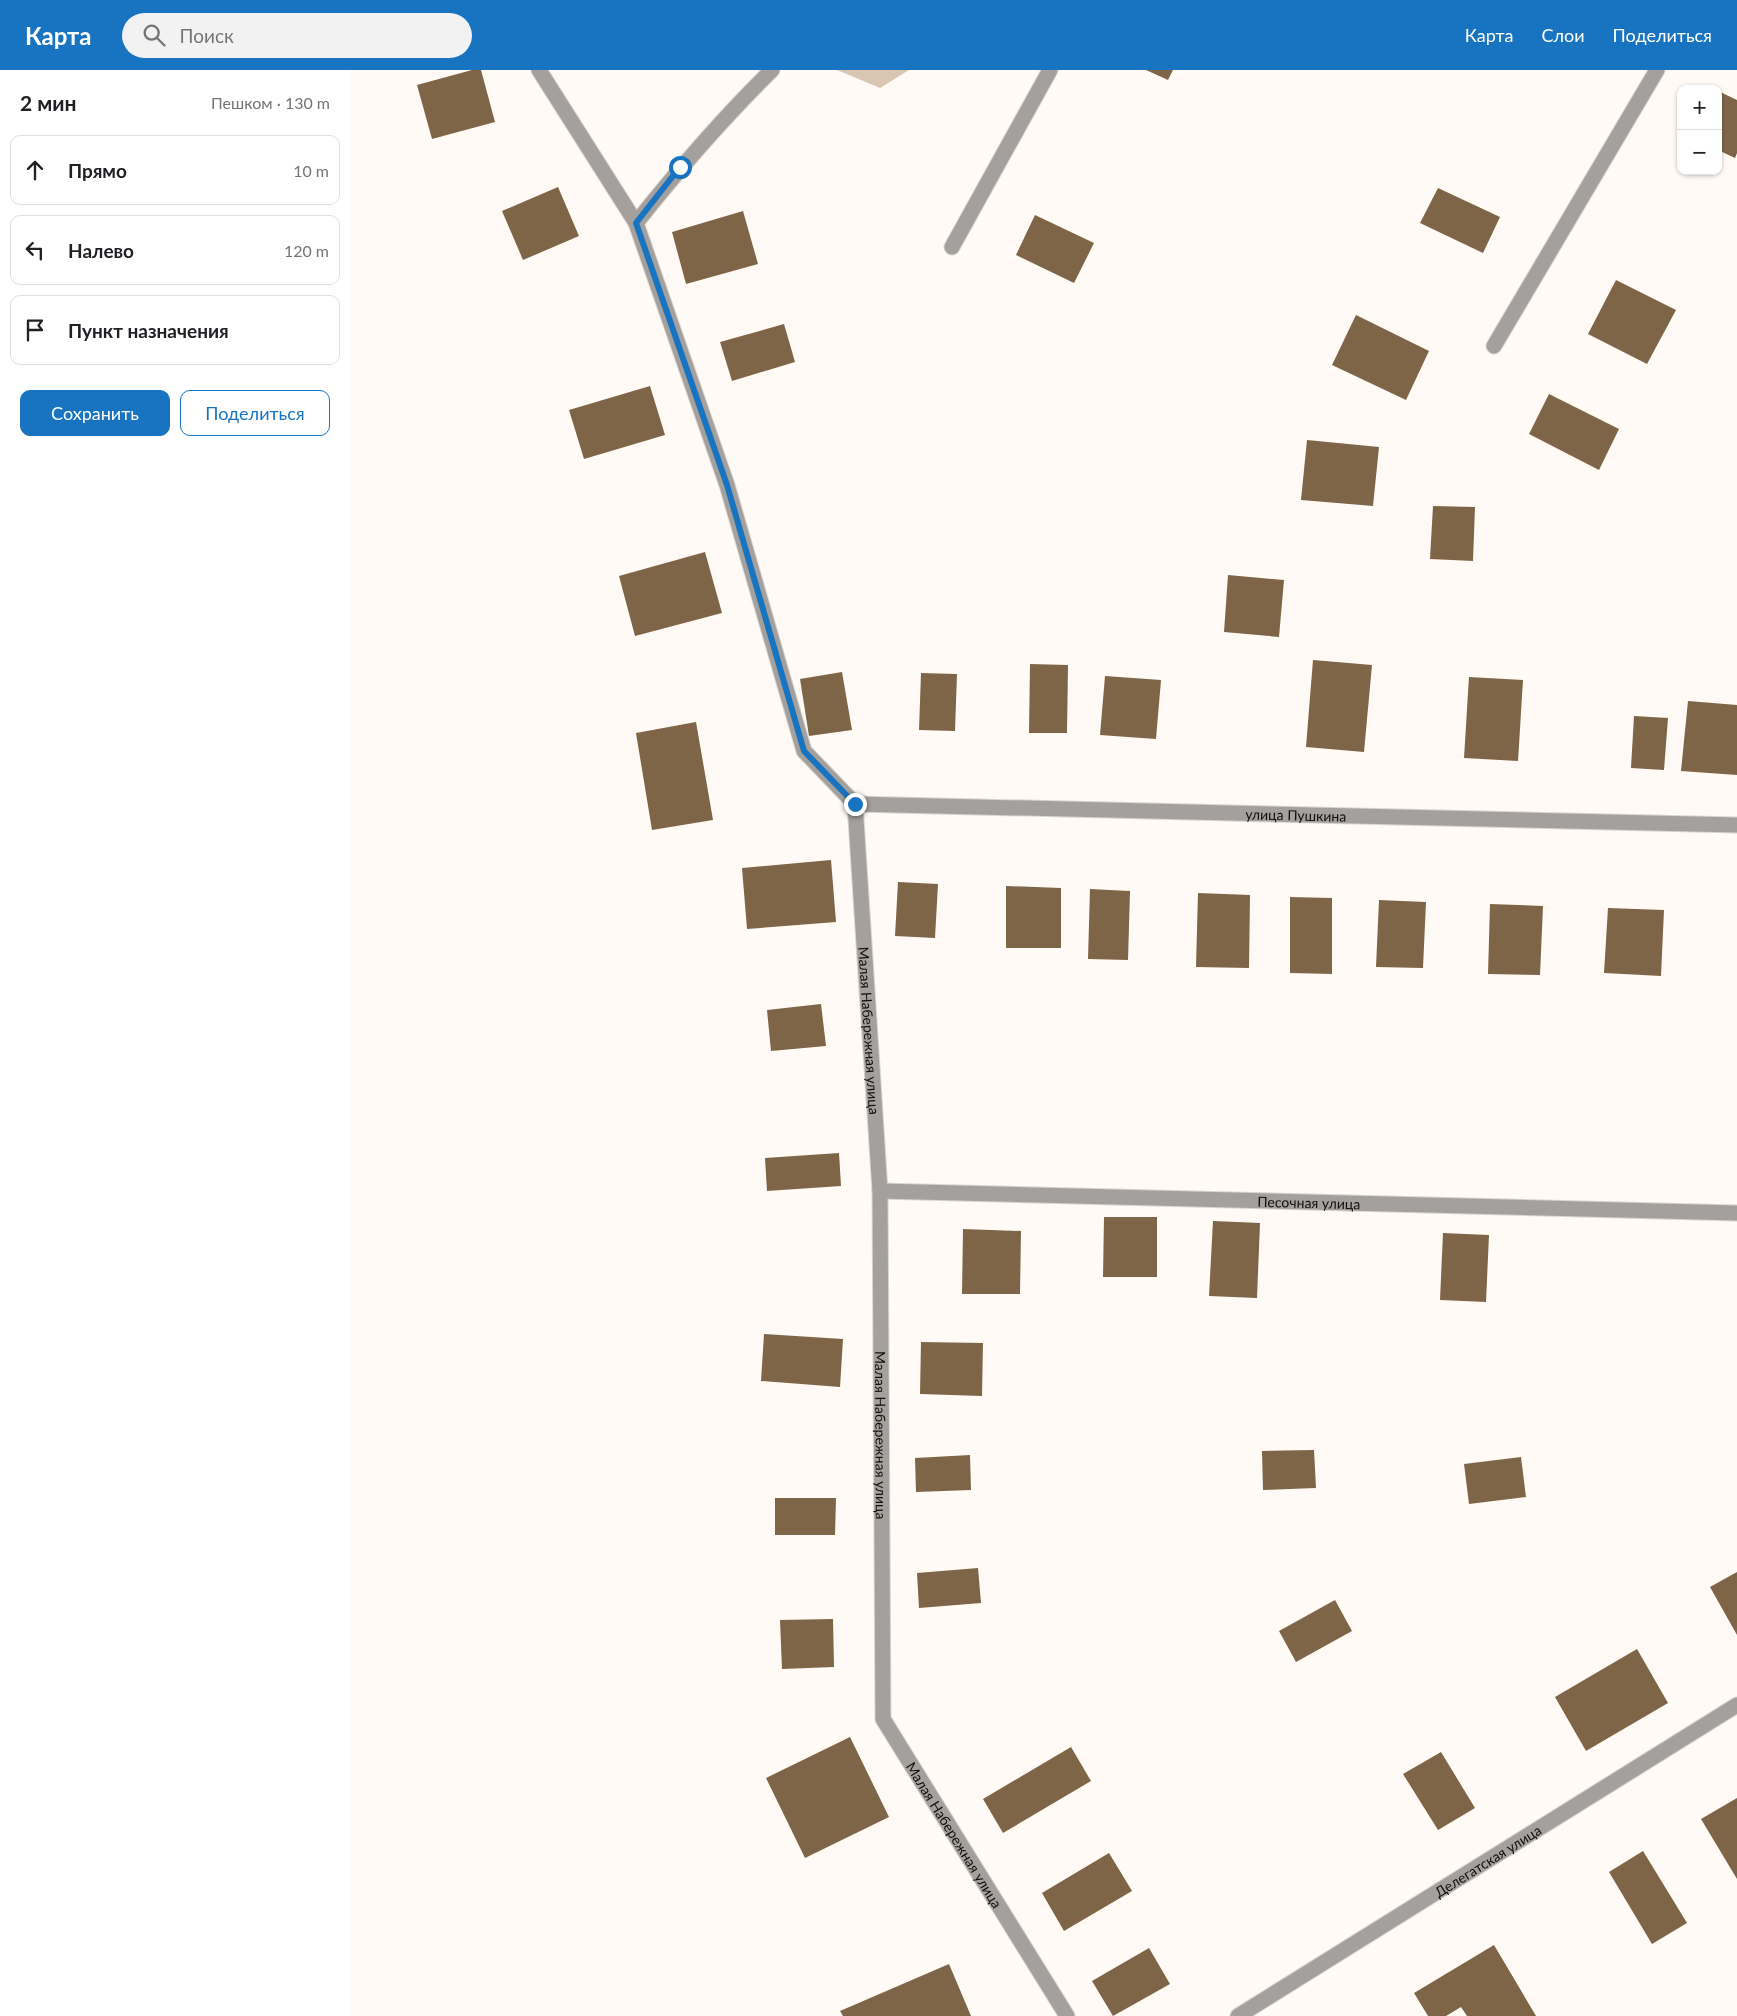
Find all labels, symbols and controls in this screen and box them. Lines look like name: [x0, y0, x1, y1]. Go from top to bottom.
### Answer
search box: [122, 13, 472, 58]
text: Карта: [25, 21, 92, 50]
icon: search: [140, 21, 168, 49]
text: Поиск: [180, 24, 234, 47]
text: Карта: [1465, 24, 1513, 46]
text: Слои: [1541, 24, 1585, 46]
text: Поделиться: [1613, 24, 1712, 46]
map controls: [1677, 85, 1722, 175]
button: +: [1677, 85, 1722, 130]
text: 2 мин: [20, 90, 77, 115]
text: Пешком · 130 m: [211, 93, 330, 112]
button: −: [1677, 130, 1722, 175]
icon: ahead: [21, 156, 49, 184]
route start: [669, 156, 692, 179]
text: Прямо: [68, 159, 127, 182]
text: 10 m: [293, 161, 329, 180]
icon: left: [21, 236, 49, 264]
text: Налево: [68, 239, 134, 262]
text: 120 m: [284, 241, 329, 260]
icon: arrive: [21, 316, 49, 344]
text: Пункт назначения: [68, 319, 229, 342]
button: Сохранить: [20, 390, 170, 436]
button: Поделиться: [180, 390, 330, 436]
route end: [844, 793, 867, 816]
street label: улица Пушкина: [1245, 805, 1347, 824]
street label: Малая Набережная улица: [856, 946, 884, 1115]
street label: Песочная улица: [1257, 1192, 1361, 1212]
street label: Малая Набережная улица: [872, 1351, 890, 1519]
street label: Малая Набережная улица: [903, 1759, 1006, 1911]
street label: Делегатская улица: [1431, 1821, 1544, 1900]

